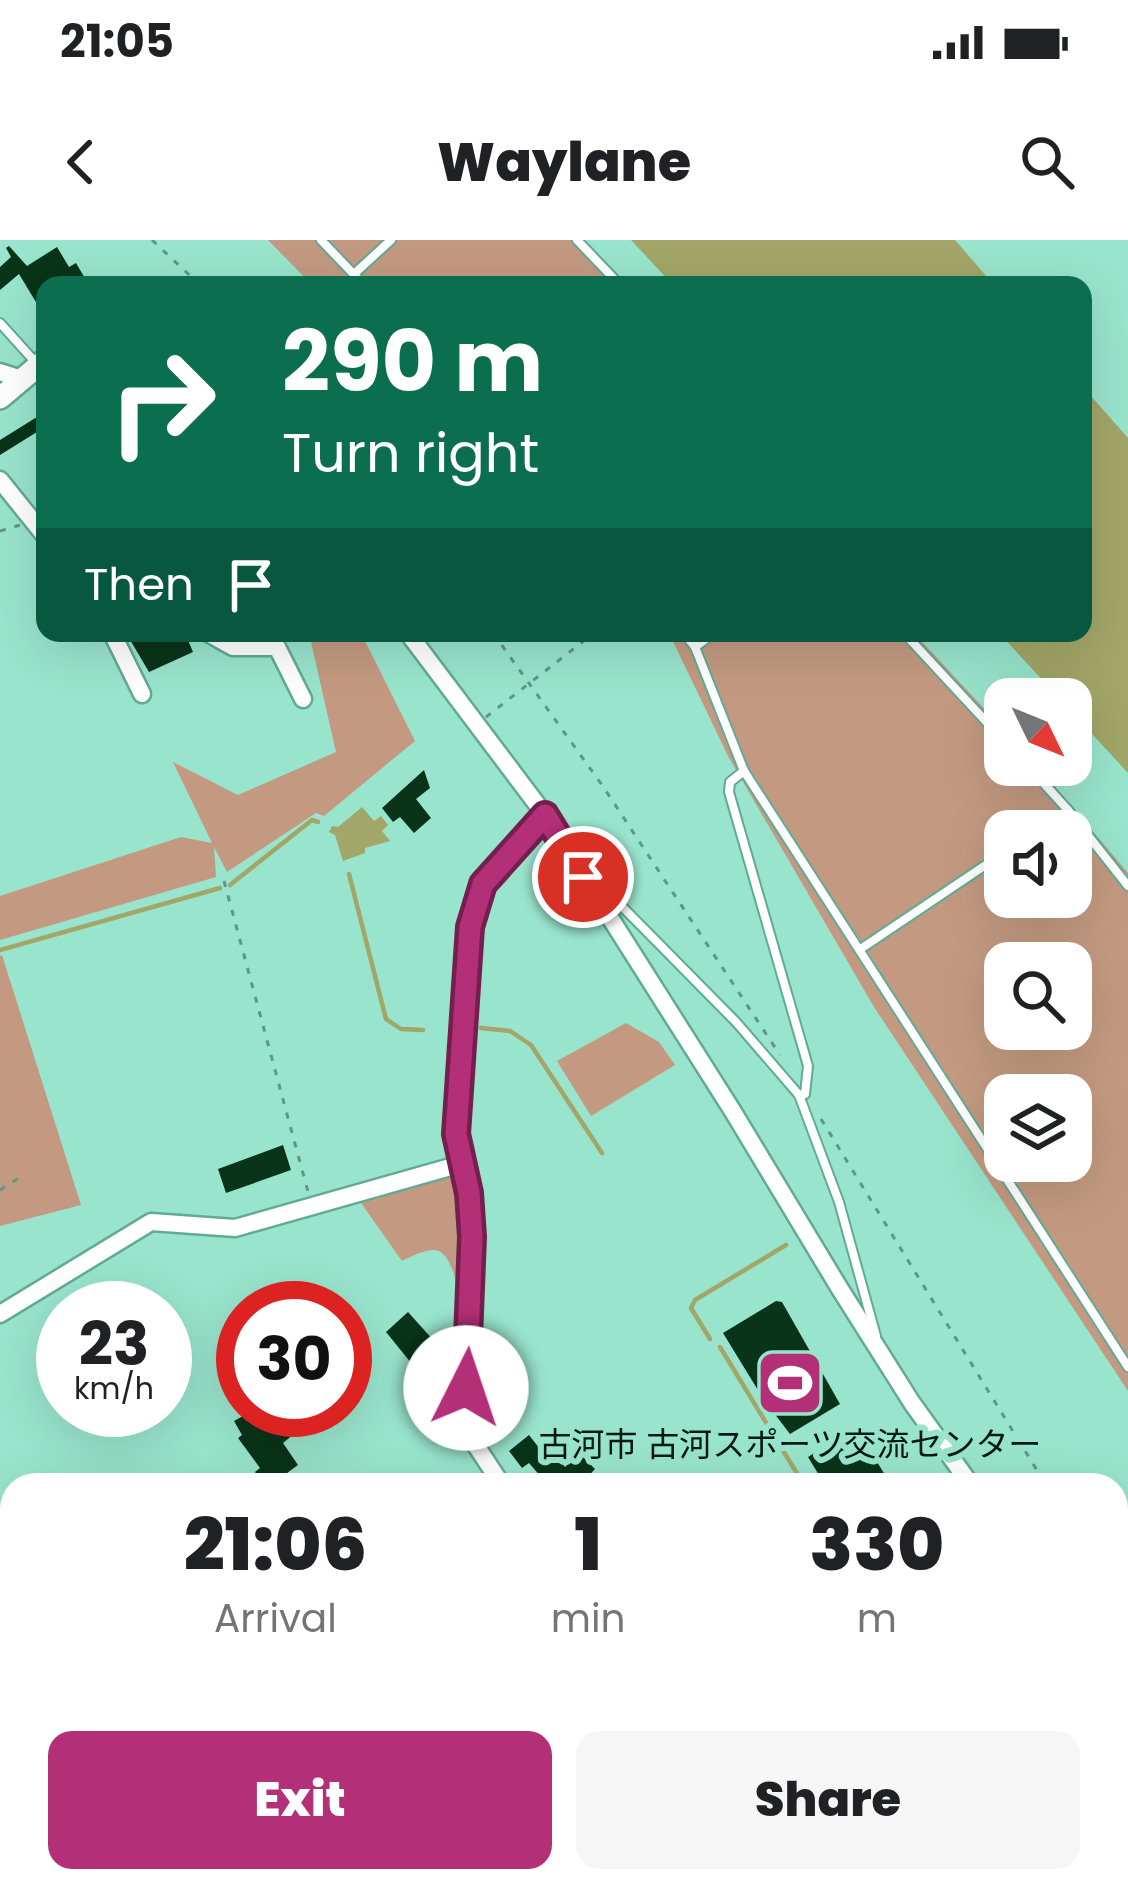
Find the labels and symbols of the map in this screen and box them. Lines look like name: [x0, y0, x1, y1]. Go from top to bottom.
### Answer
north arrow: [984, 678, 1092, 786]
pin: [532, 826, 634, 928]
speed limit sign: 30: [216, 1281, 372, 1437]
position arrow: [403, 1325, 529, 1451]
sports icon: 古河市 古河スポーツ交流センター: [755, 1348, 825, 1418]
place label: 古河市 古河スポーツ交流センター: [538, 1421, 1042, 1468]

